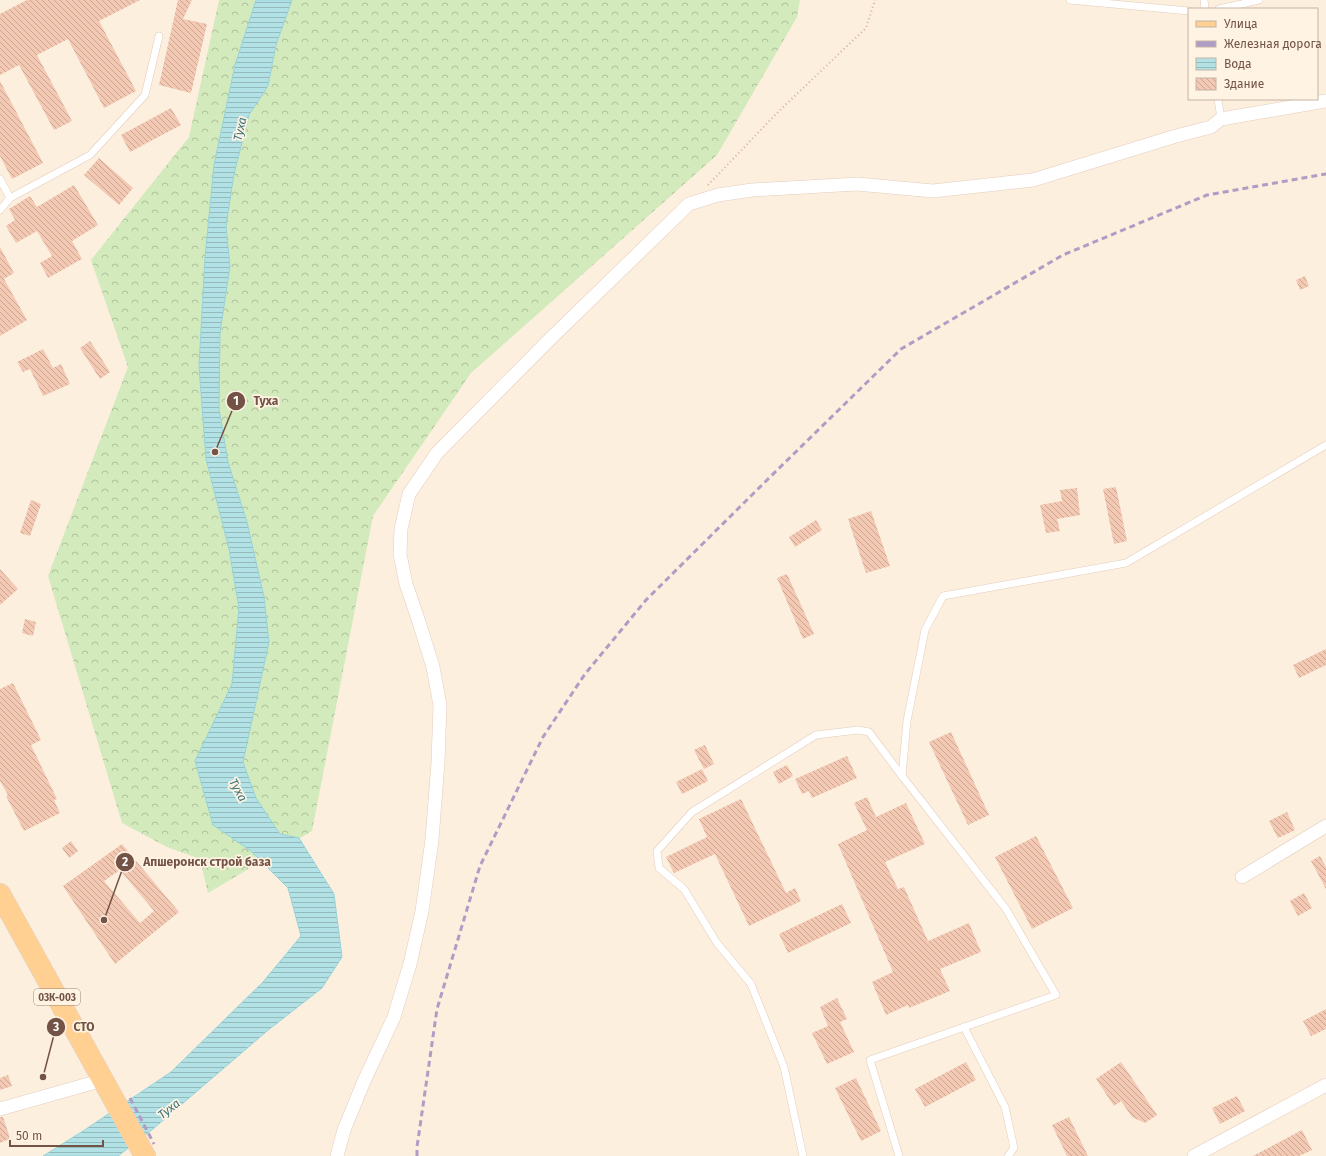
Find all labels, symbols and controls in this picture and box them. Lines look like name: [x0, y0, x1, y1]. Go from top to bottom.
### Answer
legend: [1188, 8, 1318, 100]
text: Улица: [1224, 17, 1258, 31]
text: Железная дорога: [1224, 37, 1322, 51]
text: Вода: [1224, 57, 1251, 71]
text: Здание: [1224, 77, 1264, 91]
water label: Туха: [230, 116, 250, 142]
callout: Туха: [226, 389, 287, 413]
text: 1: [233, 394, 239, 408]
text: Туха: [254, 394, 279, 408]
water label: Туха: [226, 776, 250, 804]
callout: Апшеронск строй база: [115, 850, 278, 874]
text: 2: [122, 855, 128, 869]
text: Апшеронск строй база: [142, 855, 271, 869]
road number: 03К-003: [34, 989, 80, 1005]
callout: СТО: [46, 1015, 103, 1039]
text: 3: [52, 1020, 59, 1034]
text: СТО: [73, 1020, 95, 1034]
water label: Туха: [155, 1096, 183, 1122]
scale bar: [10, 1122, 103, 1148]
text: 50 m: [16, 1129, 42, 1143]

